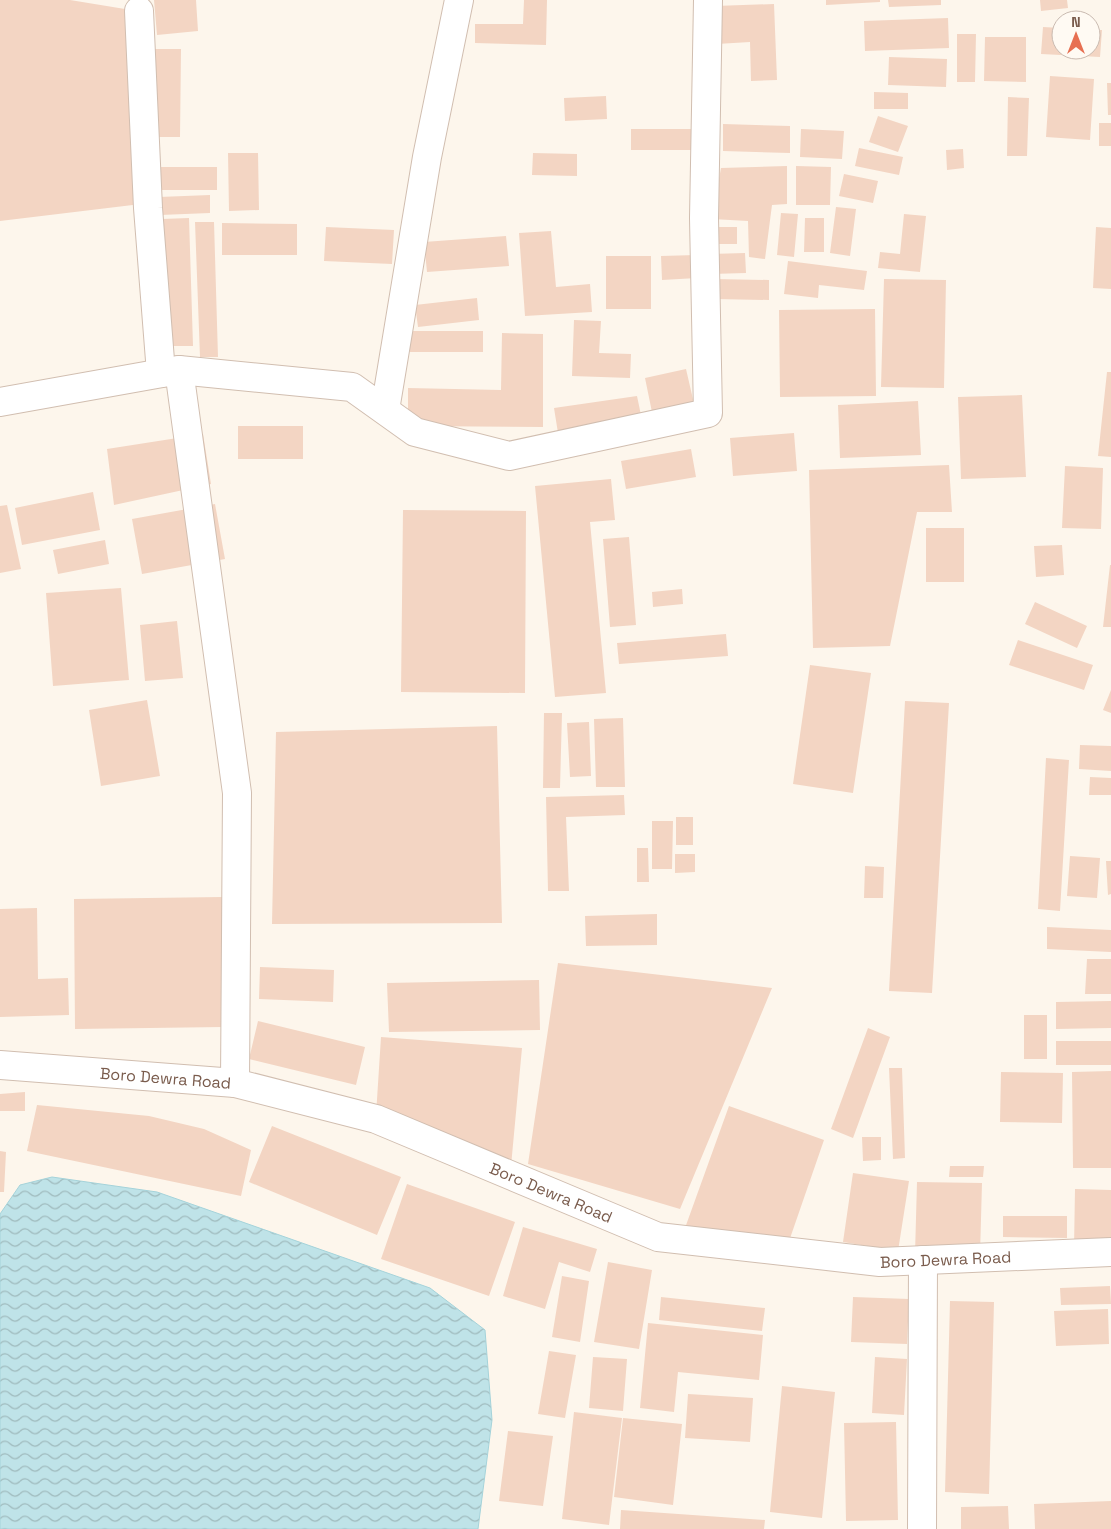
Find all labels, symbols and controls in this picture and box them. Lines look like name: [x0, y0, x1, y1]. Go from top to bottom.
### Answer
north arrow: [1051, 10, 1101, 60]
text: N: [1071, 13, 1081, 31]
street label: Boro Dewra Road: [99, 1063, 232, 1094]
street label: Boro Dewra Road: [486, 1158, 616, 1228]
street label: Boro Dewra Road: [880, 1246, 1012, 1273]

